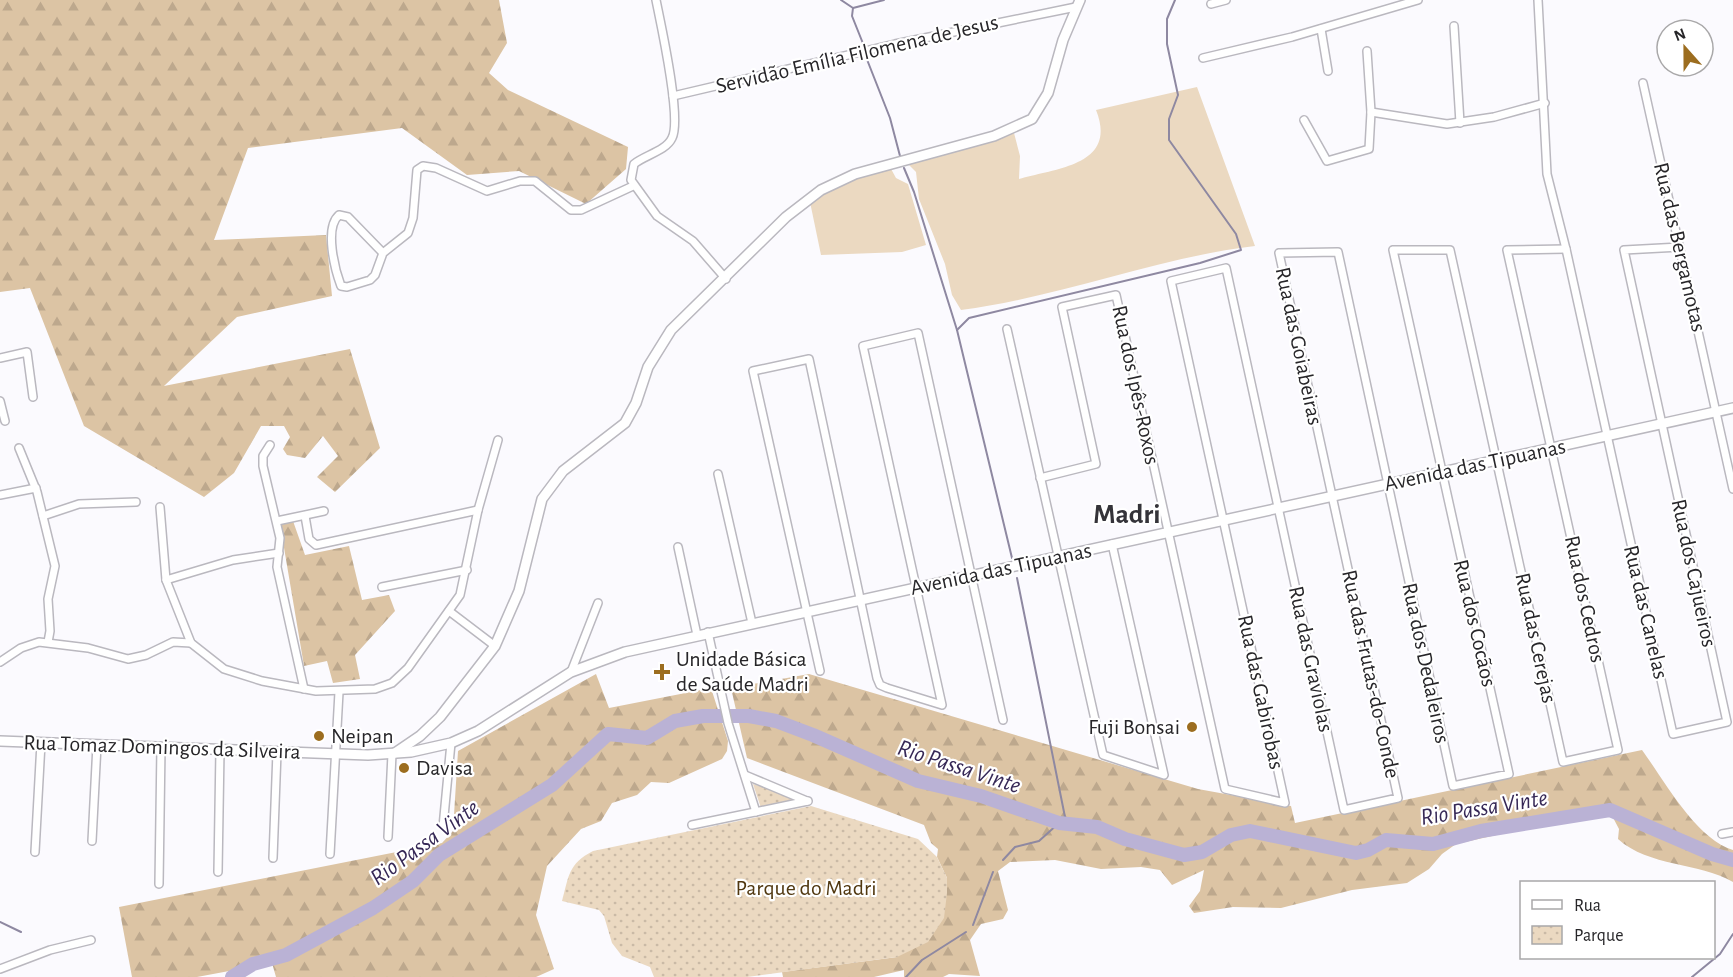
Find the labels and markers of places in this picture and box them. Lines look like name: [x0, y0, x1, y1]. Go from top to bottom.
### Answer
place label: Unidade Básica de Saúde Madri: [676, 648, 809, 695]
marker: Unidade Básica de Saúde Madri: [653, 663, 671, 681]
place label: Fuji Bonsai: [1088, 716, 1180, 738]
marker: Fuji Bonsai: [1185, 720, 1199, 734]
place label: Neipan: [331, 725, 394, 747]
marker: Neipan: [312, 729, 326, 743]
place label: Davisa: [416, 757, 473, 779]
marker: Davisa: [397, 761, 411, 775]

